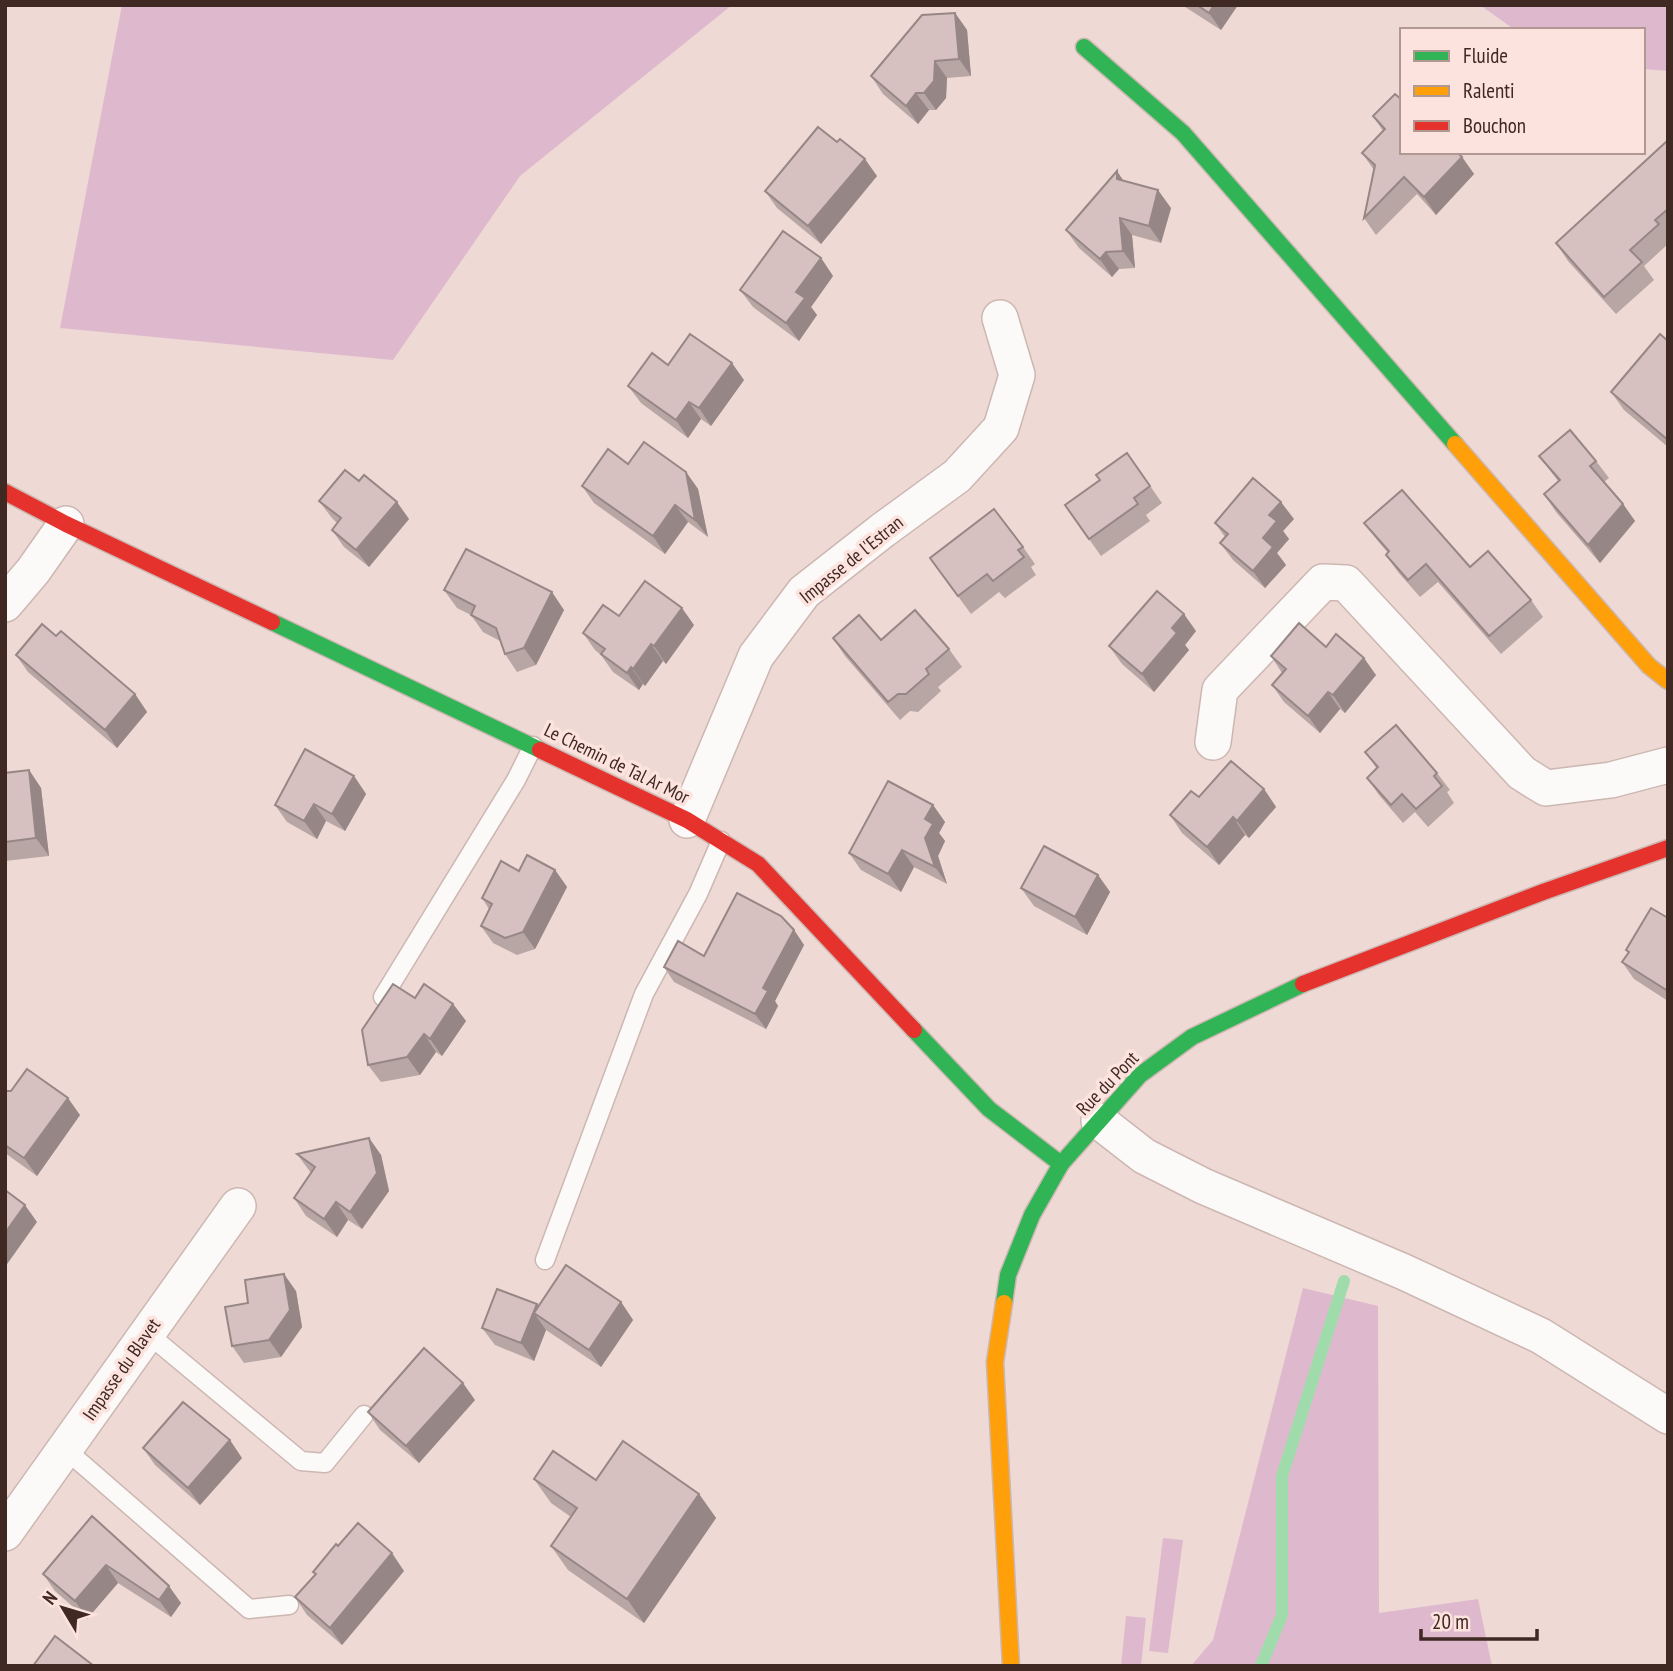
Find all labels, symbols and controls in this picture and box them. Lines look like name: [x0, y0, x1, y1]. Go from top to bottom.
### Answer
legend: [1400, 28, 1645, 154]
text: Fluide: [1463, 42, 1508, 69]
text: Ralenti: [1463, 77, 1515, 104]
text: Bouchon: [1463, 112, 1526, 139]
street label: Impasse de l'Estran: [794, 510, 908, 608]
street label: Le Chemin de Tal Ar Mor: [541, 717, 694, 809]
street label: Rue du Pont: [1071, 1046, 1144, 1120]
street label: Impasse du Blavet: [77, 1313, 165, 1425]
north arrow: [28, 1573, 98, 1643]
text: N: [37, 1586, 62, 1609]
scale bar: [1421, 1598, 1536, 1642]
text: 20 m: [1432, 1608, 1469, 1635]

